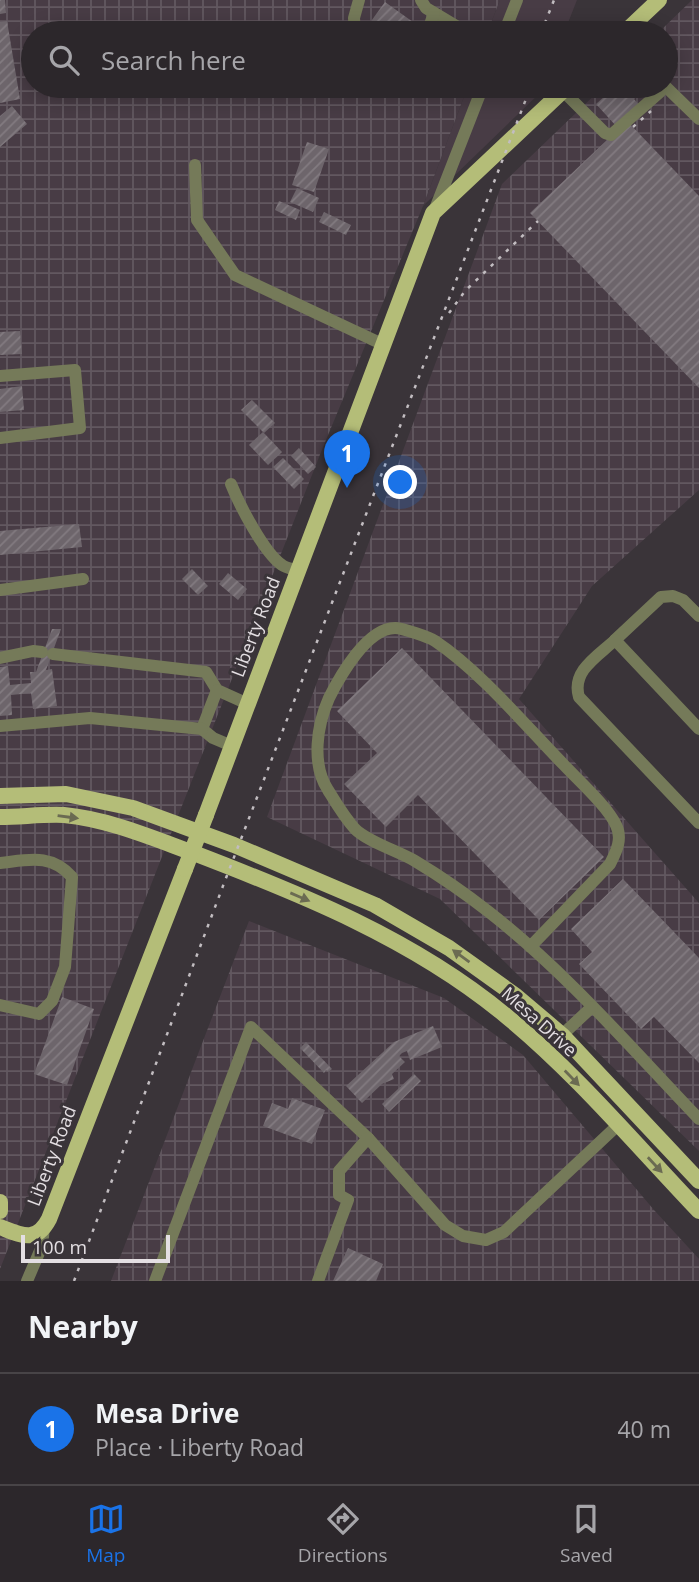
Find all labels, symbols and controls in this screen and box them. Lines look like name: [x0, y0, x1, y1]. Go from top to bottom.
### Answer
search box: [21, 21, 678, 98]
icon: search: [45, 41, 83, 79]
text: Search here: [101, 42, 246, 78]
pin: 1: [324, 430, 370, 488]
your location: [383, 465, 417, 499]
street label: Liberty Road: [225, 573, 285, 680]
one-way arrow: [57, 812, 79, 823]
one-way arrow: [290, 891, 310, 903]
one-way arrow: [451, 949, 470, 963]
street label: Mesa Drive: [497, 981, 582, 1061]
one-way arrow: [563, 1069, 579, 1086]
street label: Liberty Road: [21, 1102, 81, 1209]
one-way arrow: [647, 1156, 663, 1173]
scale bar: [21, 1232, 170, 1264]
text: 100 m: [32, 1234, 87, 1260]
text: Nearby: [28, 1306, 138, 1347]
text: Mesa Drive: [95, 1395, 239, 1431]
text: 1: [44, 1413, 58, 1445]
text: 40 m: [617, 1413, 671, 1445]
text: Place · Liberty Road: [95, 1431, 304, 1463]
tab: Map: [86, 1500, 125, 1568]
tab: Directions: [298, 1500, 388, 1568]
tab: Saved: [560, 1500, 613, 1568]

